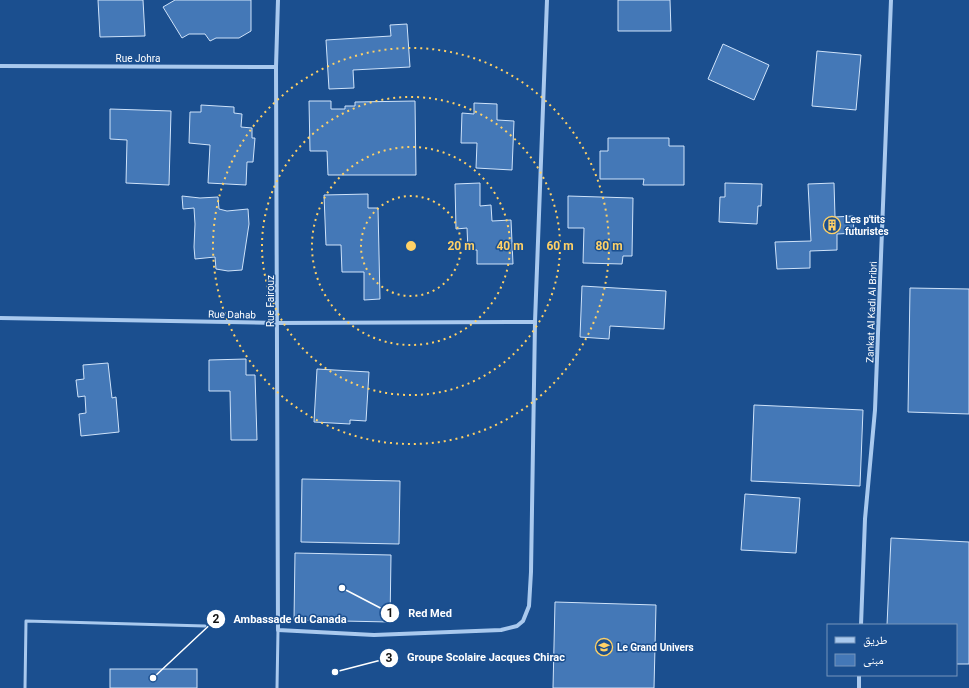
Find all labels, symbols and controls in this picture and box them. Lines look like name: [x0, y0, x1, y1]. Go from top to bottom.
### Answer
street label: Rue Johra: [116, 53, 160, 64]
place label: Les p'tits futuristes: [845, 214, 889, 237]
building icon: Les p'tits futuristes: [822, 215, 842, 235]
centre of rings: [404, 239, 418, 253]
text: 20 m: [447, 239, 475, 253]
text: 40 m: [496, 239, 524, 253]
text: 60 m: [546, 239, 574, 253]
text: 80 m: [595, 239, 623, 253]
street label: Zankat Al Kadi Al Bribri: [864, 261, 879, 363]
street label: Rue Fairouz: [265, 275, 276, 327]
street label: Rue Dahab: [208, 309, 256, 320]
callout: Red Med: [380, 602, 460, 625]
text: 1: [387, 606, 393, 620]
text: Red Med: [408, 607, 452, 620]
callout: Ambassade du Canada: [206, 608, 355, 631]
text: 2: [213, 612, 220, 626]
text: Ambassade du Canada: [233, 613, 347, 626]
legend: [827, 624, 957, 676]
text: طريق: [863, 633, 888, 647]
school or university icon: Le Grand Univers: [594, 637, 614, 657]
place label: Le Grand Univers: [617, 642, 694, 653]
callout: Groupe Scolaire Jacques Chirac: [379, 646, 573, 669]
text: 3: [386, 651, 393, 665]
text: Groupe Scolaire Jacques Chirac: [407, 651, 565, 664]
text: مبنى: [863, 653, 884, 667]

